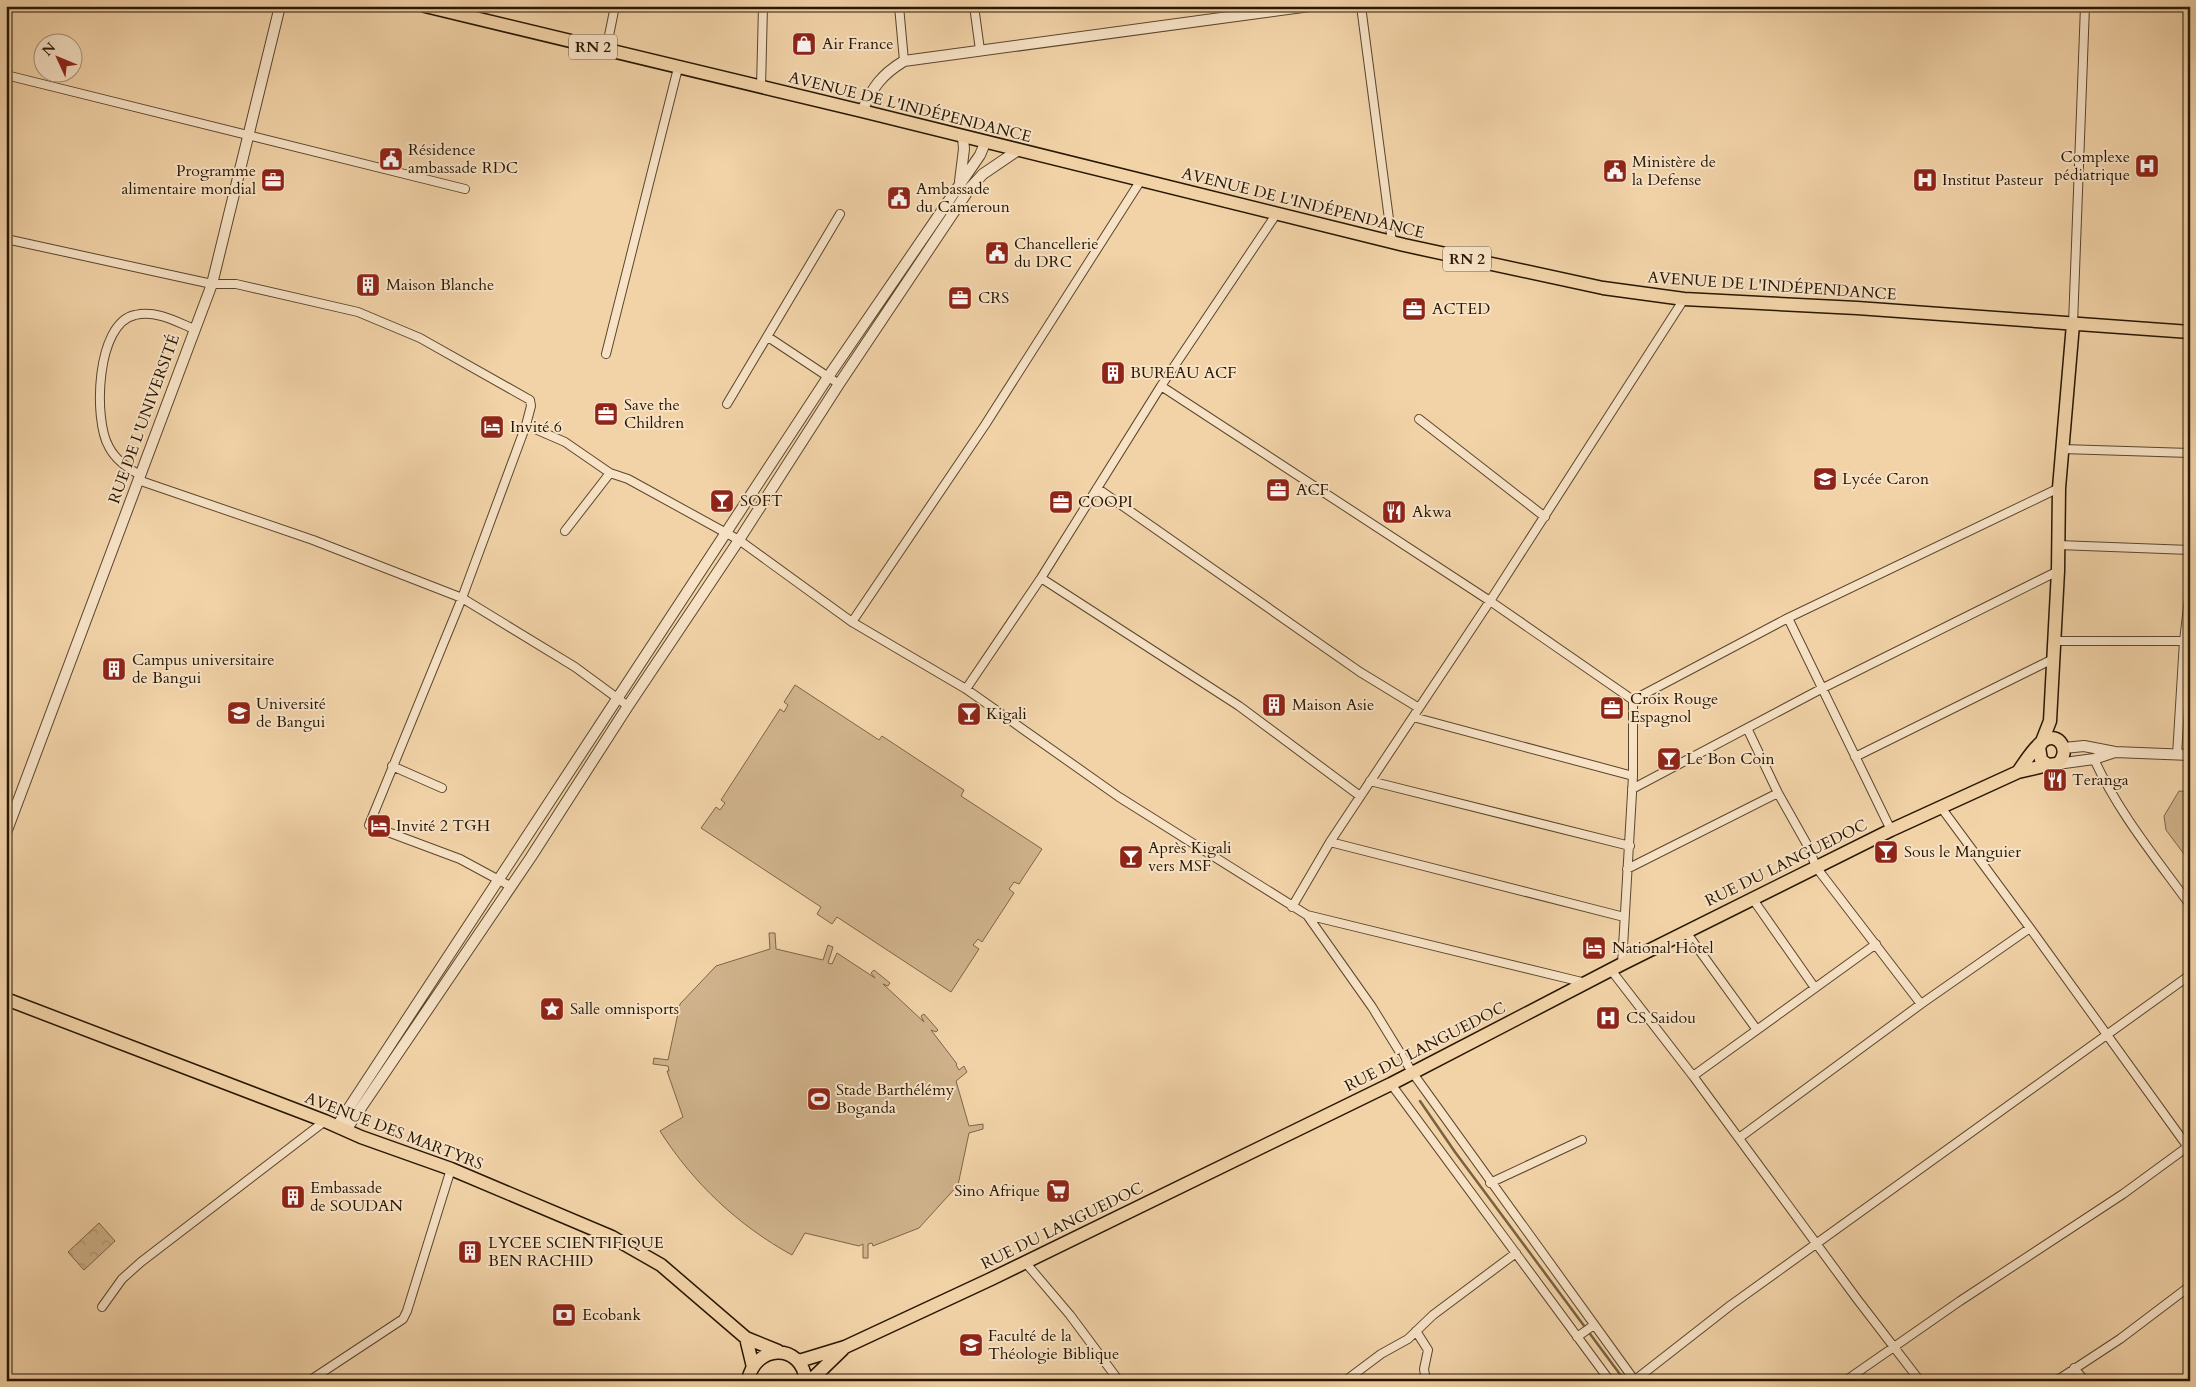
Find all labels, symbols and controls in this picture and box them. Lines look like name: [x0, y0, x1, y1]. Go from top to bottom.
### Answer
shop icon: Air France: [791, 31, 817, 57]
north arrow: [32, 32, 82, 82]
place label: Air France: [822, 33, 894, 55]
road number: RN 2: [569, 34, 617, 60]
text: N: [38, 38, 60, 60]
street label: AVENUE DE L'INDÉPENDANCE: [786, 66, 1034, 148]
place label: Résidence ambassade RDC: [408, 139, 518, 179]
public building icon: Résidence ambassade RDC: [378, 146, 404, 172]
place label: Complexe pédiatrique: [2054, 146, 2130, 186]
place label: Ministère de la Defense: [1632, 151, 1716, 191]
hospital icon: Complexe pédiatrique: [2134, 153, 2160, 179]
public building icon: Ministère de la Defense: [1602, 158, 1628, 184]
place label: Programme alimentaire mondial: [121, 160, 256, 200]
street label: AVENUE DE L'INDÉPENDANCE: [1179, 162, 1427, 244]
office icon: Programme alimentaire mondial: [260, 167, 286, 193]
hospital icon: Institut Pasteur: [1912, 167, 1938, 193]
place label: Institut Pasteur: [1942, 169, 2043, 191]
place label: Ambassade du Cameroun: [916, 178, 1010, 218]
public building icon: Ambassade du Cameroun: [886, 185, 912, 211]
place label: Chancellerie du DRC: [1014, 233, 1099, 273]
public building icon: Chancellerie du DRC: [984, 240, 1010, 266]
road number: RN 2: [1443, 246, 1491, 272]
street label: AVENUE DE L'INDÉPENDANCE: [1647, 266, 1897, 306]
building icon: Maison Blanche: [355, 272, 381, 298]
place label: Maison Blanche: [386, 274, 494, 296]
office icon: CRS: [947, 285, 973, 311]
place label: CRS: [978, 287, 1009, 309]
office icon: ACTED: [1401, 296, 1427, 322]
place label: ACTED: [1432, 298, 1490, 320]
street label: RUE DE L'UNIVERSITÉ: [103, 331, 185, 507]
building icon: BUREAU ACF: [1100, 360, 1126, 386]
place label: BUREAU ACF: [1130, 362, 1236, 384]
place label: Save the Children: [624, 394, 684, 434]
office icon: Save the Children: [593, 401, 619, 427]
hotel icon: Invité 6: [479, 414, 505, 440]
place label: Invité 6: [510, 416, 562, 438]
school or university icon: Lycée Caron: [1812, 466, 1838, 492]
place label: Lycée Caron: [1842, 468, 1929, 490]
office icon: ACF: [1265, 477, 1291, 503]
place label: ACF: [1296, 479, 1329, 501]
bar icon: SOFT: [709, 488, 735, 514]
office icon: COOPI: [1048, 489, 1074, 515]
place label: SOFT: [740, 490, 783, 512]
place label: COOPI: [1078, 491, 1133, 513]
restaurant icon: Akwa: [1381, 499, 1407, 525]
place label: Akwa: [1412, 501, 1452, 523]
place label: Campus universitaire de Bangui: [132, 649, 275, 689]
building icon: Campus universitaire de Bangui: [101, 656, 127, 682]
place label: Croix Rouge Espagnol: [1630, 688, 1718, 728]
building icon: Maison Asie: [1261, 692, 1287, 718]
place label: Université de Bangui: [256, 693, 326, 733]
place label: Maison Asie: [1292, 694, 1374, 716]
office icon: Croix Rouge Espagnol: [1599, 695, 1625, 721]
school or university icon: Université de Bangui: [226, 700, 252, 726]
bar icon: Kigali: [956, 701, 982, 727]
place label: Kigali: [986, 703, 1027, 725]
bar icon: Le Bon Coin: [1656, 746, 1682, 772]
place label: Le Bon Coin: [1686, 748, 1775, 770]
restaurant icon: Teranga: [2042, 767, 2068, 793]
place label: Teranga: [2072, 769, 2129, 791]
hotel icon: Invité 2 TGH: [366, 813, 392, 839]
street label: RUE DU LANGUEDOC: [1701, 814, 1871, 912]
place label: Invité 2 TGH: [396, 815, 490, 837]
place label: Après Kigali vers MSF: [1148, 837, 1232, 877]
bar icon: Sous le Manguier: [1873, 839, 1899, 865]
place label: Sous le Manguier: [1904, 841, 2021, 863]
bar icon: Après Kigali vers MSF: [1118, 844, 1144, 870]
hotel icon: National Hôtel: [1581, 935, 1607, 961]
place label: National Hôtel: [1612, 937, 1714, 959]
place icon: Salle omnisports: [539, 996, 565, 1022]
street label: RUE DU LANGUEDOC: [1341, 997, 1509, 1097]
place label: Salle omnisports: [570, 998, 679, 1020]
hospital icon: CS Saidou: [1595, 1005, 1621, 1031]
place label: CS Saidou: [1626, 1007, 1696, 1029]
place label: Stade Barthélémy Boganda: [836, 1079, 955, 1119]
sports icon: Stade Barthélémy Boganda: [806, 1086, 832, 1112]
street label: AVENUE DES MARTYRS: [302, 1087, 486, 1175]
place label: Embassade de SOUDAN: [310, 1177, 403, 1217]
street label: RUE DU LANGUEDOC: [977, 1177, 1147, 1275]
supermarket icon: Sino Afrique: [1045, 1178, 1071, 1204]
place label: Sino Afrique: [954, 1180, 1040, 1202]
building icon: Embassade de SOUDAN: [280, 1184, 306, 1210]
place label: LYCEE SCIENTIFIQUE BEN RACHID: [488, 1232, 664, 1272]
building icon: LYCEE SCIENTIFIQUE BEN RACHID: [457, 1239, 483, 1265]
bank icon: Ecobank: [551, 1302, 577, 1328]
place label: Ecobank: [582, 1304, 641, 1326]
place label: Faculté de la Théologie Biblique: [988, 1325, 1119, 1365]
school or university icon: Faculté de la Théologie Biblique: [958, 1332, 984, 1358]

